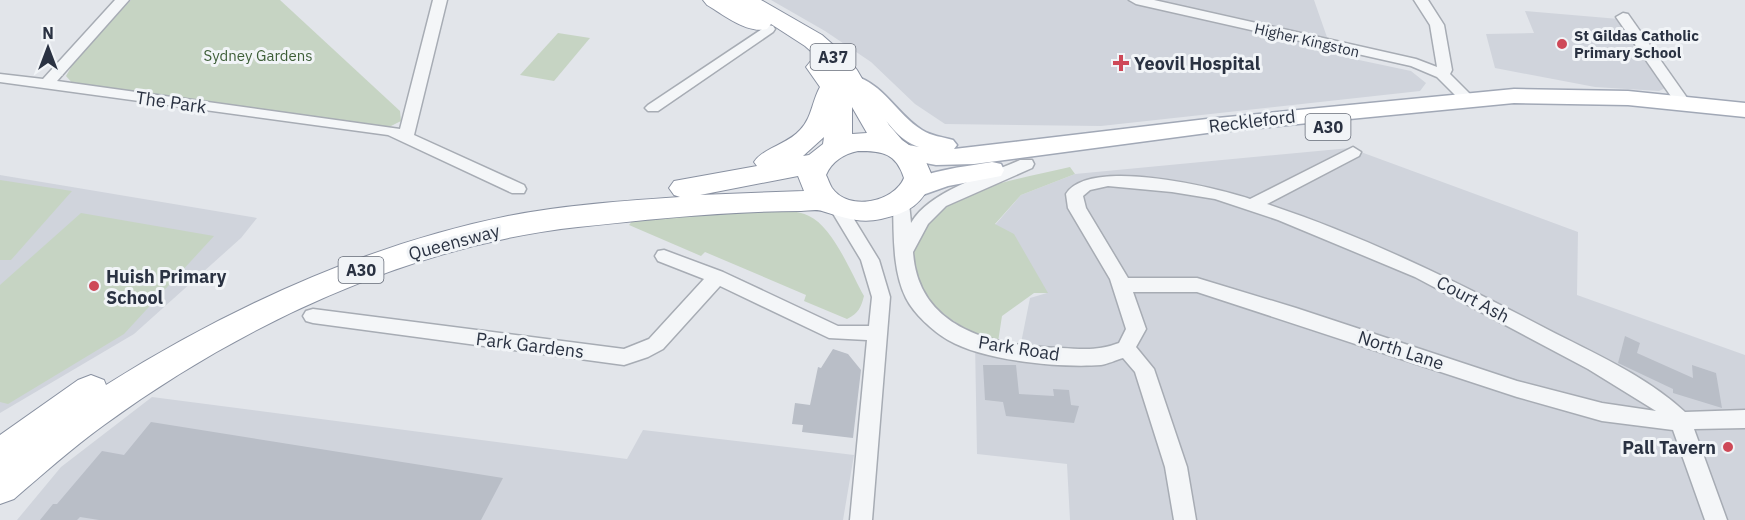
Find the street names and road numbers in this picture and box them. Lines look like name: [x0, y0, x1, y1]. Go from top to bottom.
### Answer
street label: Higher Kingston: [1253, 19, 1361, 61]
road number: A37: [810, 44, 856, 70]
street label: The Park: [134, 86, 208, 118]
street label: Reckleford: [1207, 104, 1297, 138]
road number: A30: [1306, 114, 1350, 140]
street label: Queensway: [406, 219, 502, 265]
road number: A30: [338, 257, 384, 283]
street label: Court Ash: [1433, 270, 1513, 328]
street label: North Lane: [1355, 325, 1447, 375]
street label: Park Gardens: [475, 327, 585, 363]
street label: Park Road: [977, 330, 1061, 366]

